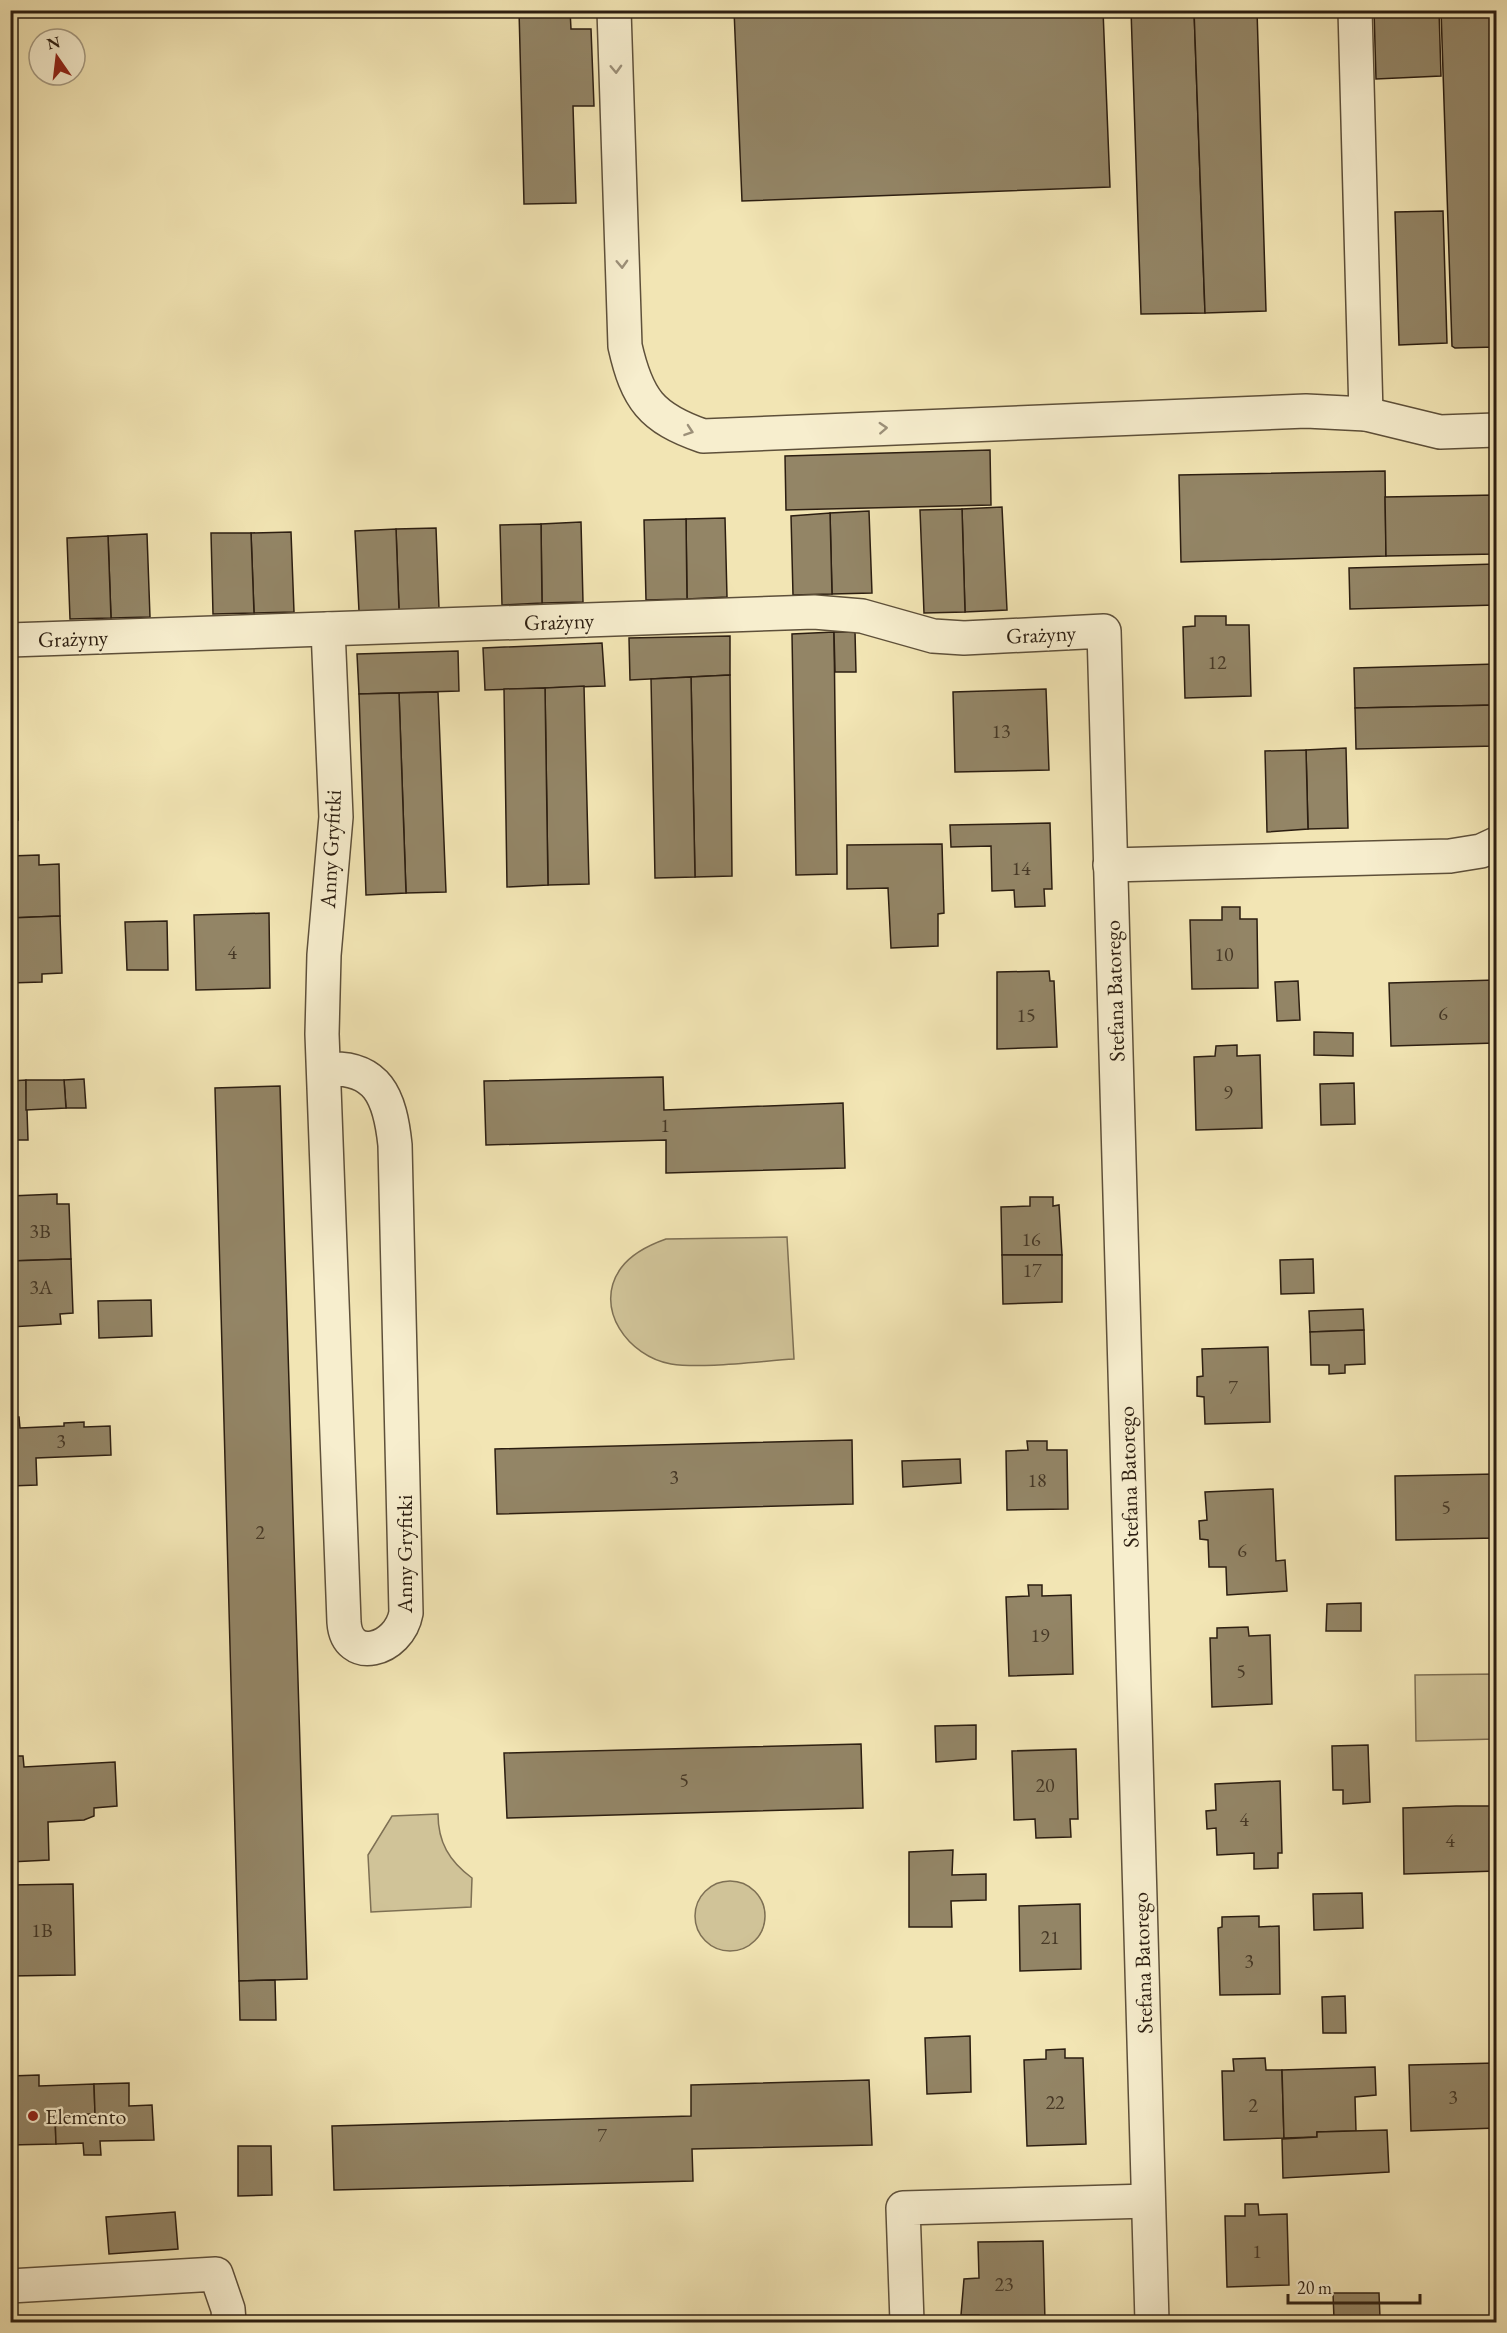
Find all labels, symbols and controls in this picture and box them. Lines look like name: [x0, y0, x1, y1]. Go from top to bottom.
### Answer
north arrow: [27, 27, 87, 87]
text: N: [45, 31, 62, 55]
one-way arrow: [609, 64, 622, 73]
one-way arrow: [615, 259, 628, 268]
one-way arrow: [878, 421, 887, 434]
one-way arrow: [683, 424, 694, 436]
street label: Grażyny: [524, 606, 595, 637]
street label: Grażyny: [1005, 618, 1077, 651]
street label: Grażyny: [38, 623, 109, 654]
house number: 12: [1207, 649, 1227, 675]
house number: 13: [991, 718, 1011, 744]
street label: Anny Gryfitki: [313, 789, 348, 910]
house number: 14: [1011, 855, 1031, 881]
street label: Stefana Batorego: [1098, 920, 1131, 1062]
house number: 4: [227, 939, 237, 965]
house number: 10: [1214, 941, 1234, 967]
house number: 6: [1438, 1000, 1448, 1026]
house number: 15: [1016, 1002, 1036, 1028]
house number: 9: [1223, 1079, 1233, 1105]
house number: 1: [660, 1112, 670, 1138]
house number: 3B: [29, 1218, 51, 1244]
house number: 16: [1021, 1226, 1041, 1252]
house number: 17: [1022, 1257, 1042, 1283]
house number: 3A: [29, 1274, 53, 1300]
house number: 7: [1228, 1374, 1238, 1400]
street label: Stefana Batorego: [1112, 1406, 1145, 1548]
house number: 3: [56, 1428, 66, 1454]
house number: 3: [669, 1464, 679, 1490]
house number: 18: [1027, 1467, 1047, 1493]
house number: 5: [1441, 1494, 1451, 1520]
street label: Anny Gryfitki: [390, 1495, 419, 1614]
house number: 2: [255, 1519, 265, 1545]
house number: 6: [1237, 1537, 1247, 1563]
house number: 19: [1030, 1622, 1050, 1648]
house number: 5: [1236, 1658, 1246, 1684]
house number: 5: [679, 1767, 689, 1793]
house number: 20: [1035, 1772, 1055, 1798]
house number: 4: [1239, 1806, 1249, 1832]
house number: 4: [1445, 1827, 1455, 1853]
street label: Stefana Batorego: [1126, 1892, 1159, 2034]
house number: 1B: [31, 1917, 53, 1943]
house number: 21: [1040, 1924, 1060, 1950]
house number: 3: [1244, 1948, 1254, 1974]
house number: 3: [1448, 2084, 1458, 2110]
house number: 22: [1045, 2089, 1065, 2115]
house number: 2: [1248, 2092, 1258, 2118]
place label: Elemento: [45, 2102, 126, 2131]
marker: Elemento: [26, 2109, 40, 2123]
house number: 7: [597, 2122, 607, 2148]
house number: 1: [1252, 2238, 1262, 2264]
scale bar: [1288, 2267, 1420, 2305]
house number: 23: [994, 2271, 1014, 2297]
text: 20 m: [1297, 2276, 1332, 2299]

